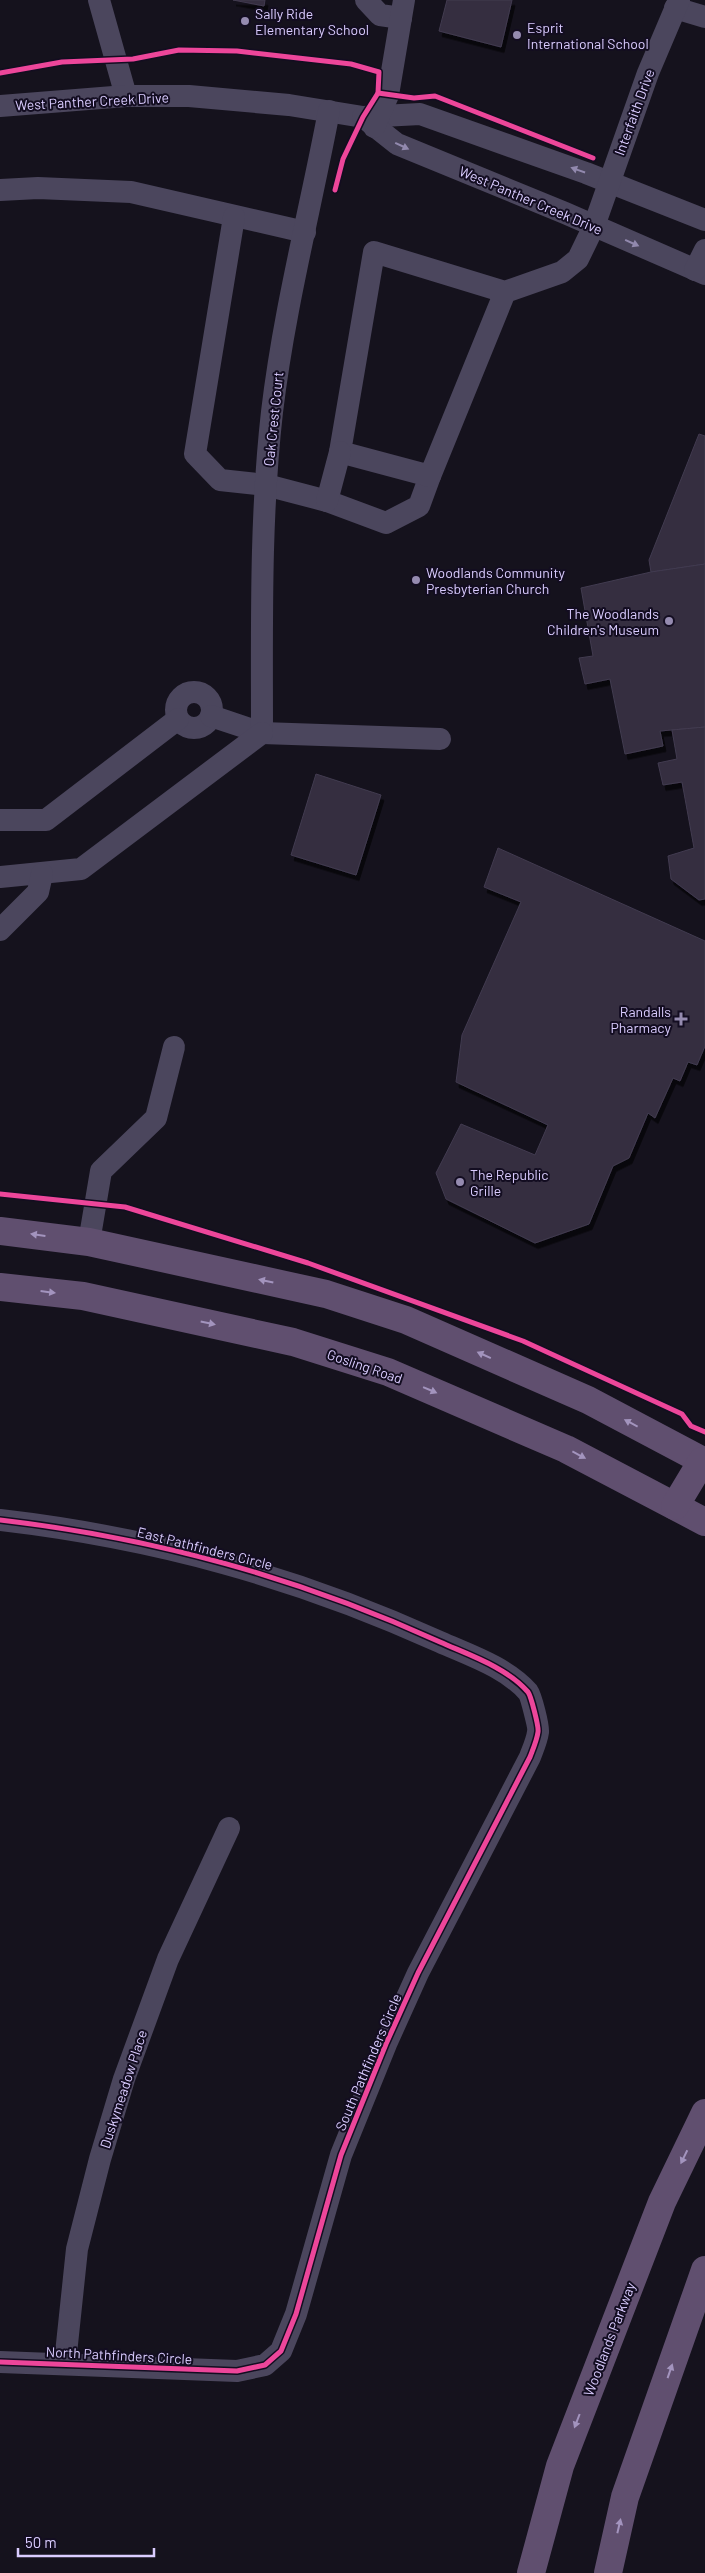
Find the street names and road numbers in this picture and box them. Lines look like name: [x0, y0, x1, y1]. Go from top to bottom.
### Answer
street label: Interfaith Drive: [610, 66, 658, 158]
street label: West Panther Creek Drive: [15, 88, 169, 114]
street label: West Panther Creek Drive: [457, 162, 605, 238]
street label: Oak Crest Court: [260, 371, 286, 467]
street label: Gosling Road: [325, 1345, 405, 1387]
street label: East Pathfinders Circle: [136, 1523, 274, 1573]
street label: South Pathfinders Circle: [331, 1991, 405, 2133]
street label: Duskymeadow Place: [96, 2028, 150, 2150]
street label: Woodlands Parkway: [579, 2279, 639, 2398]
street label: North Pathfinders Circle: [45, 2343, 193, 2367]

